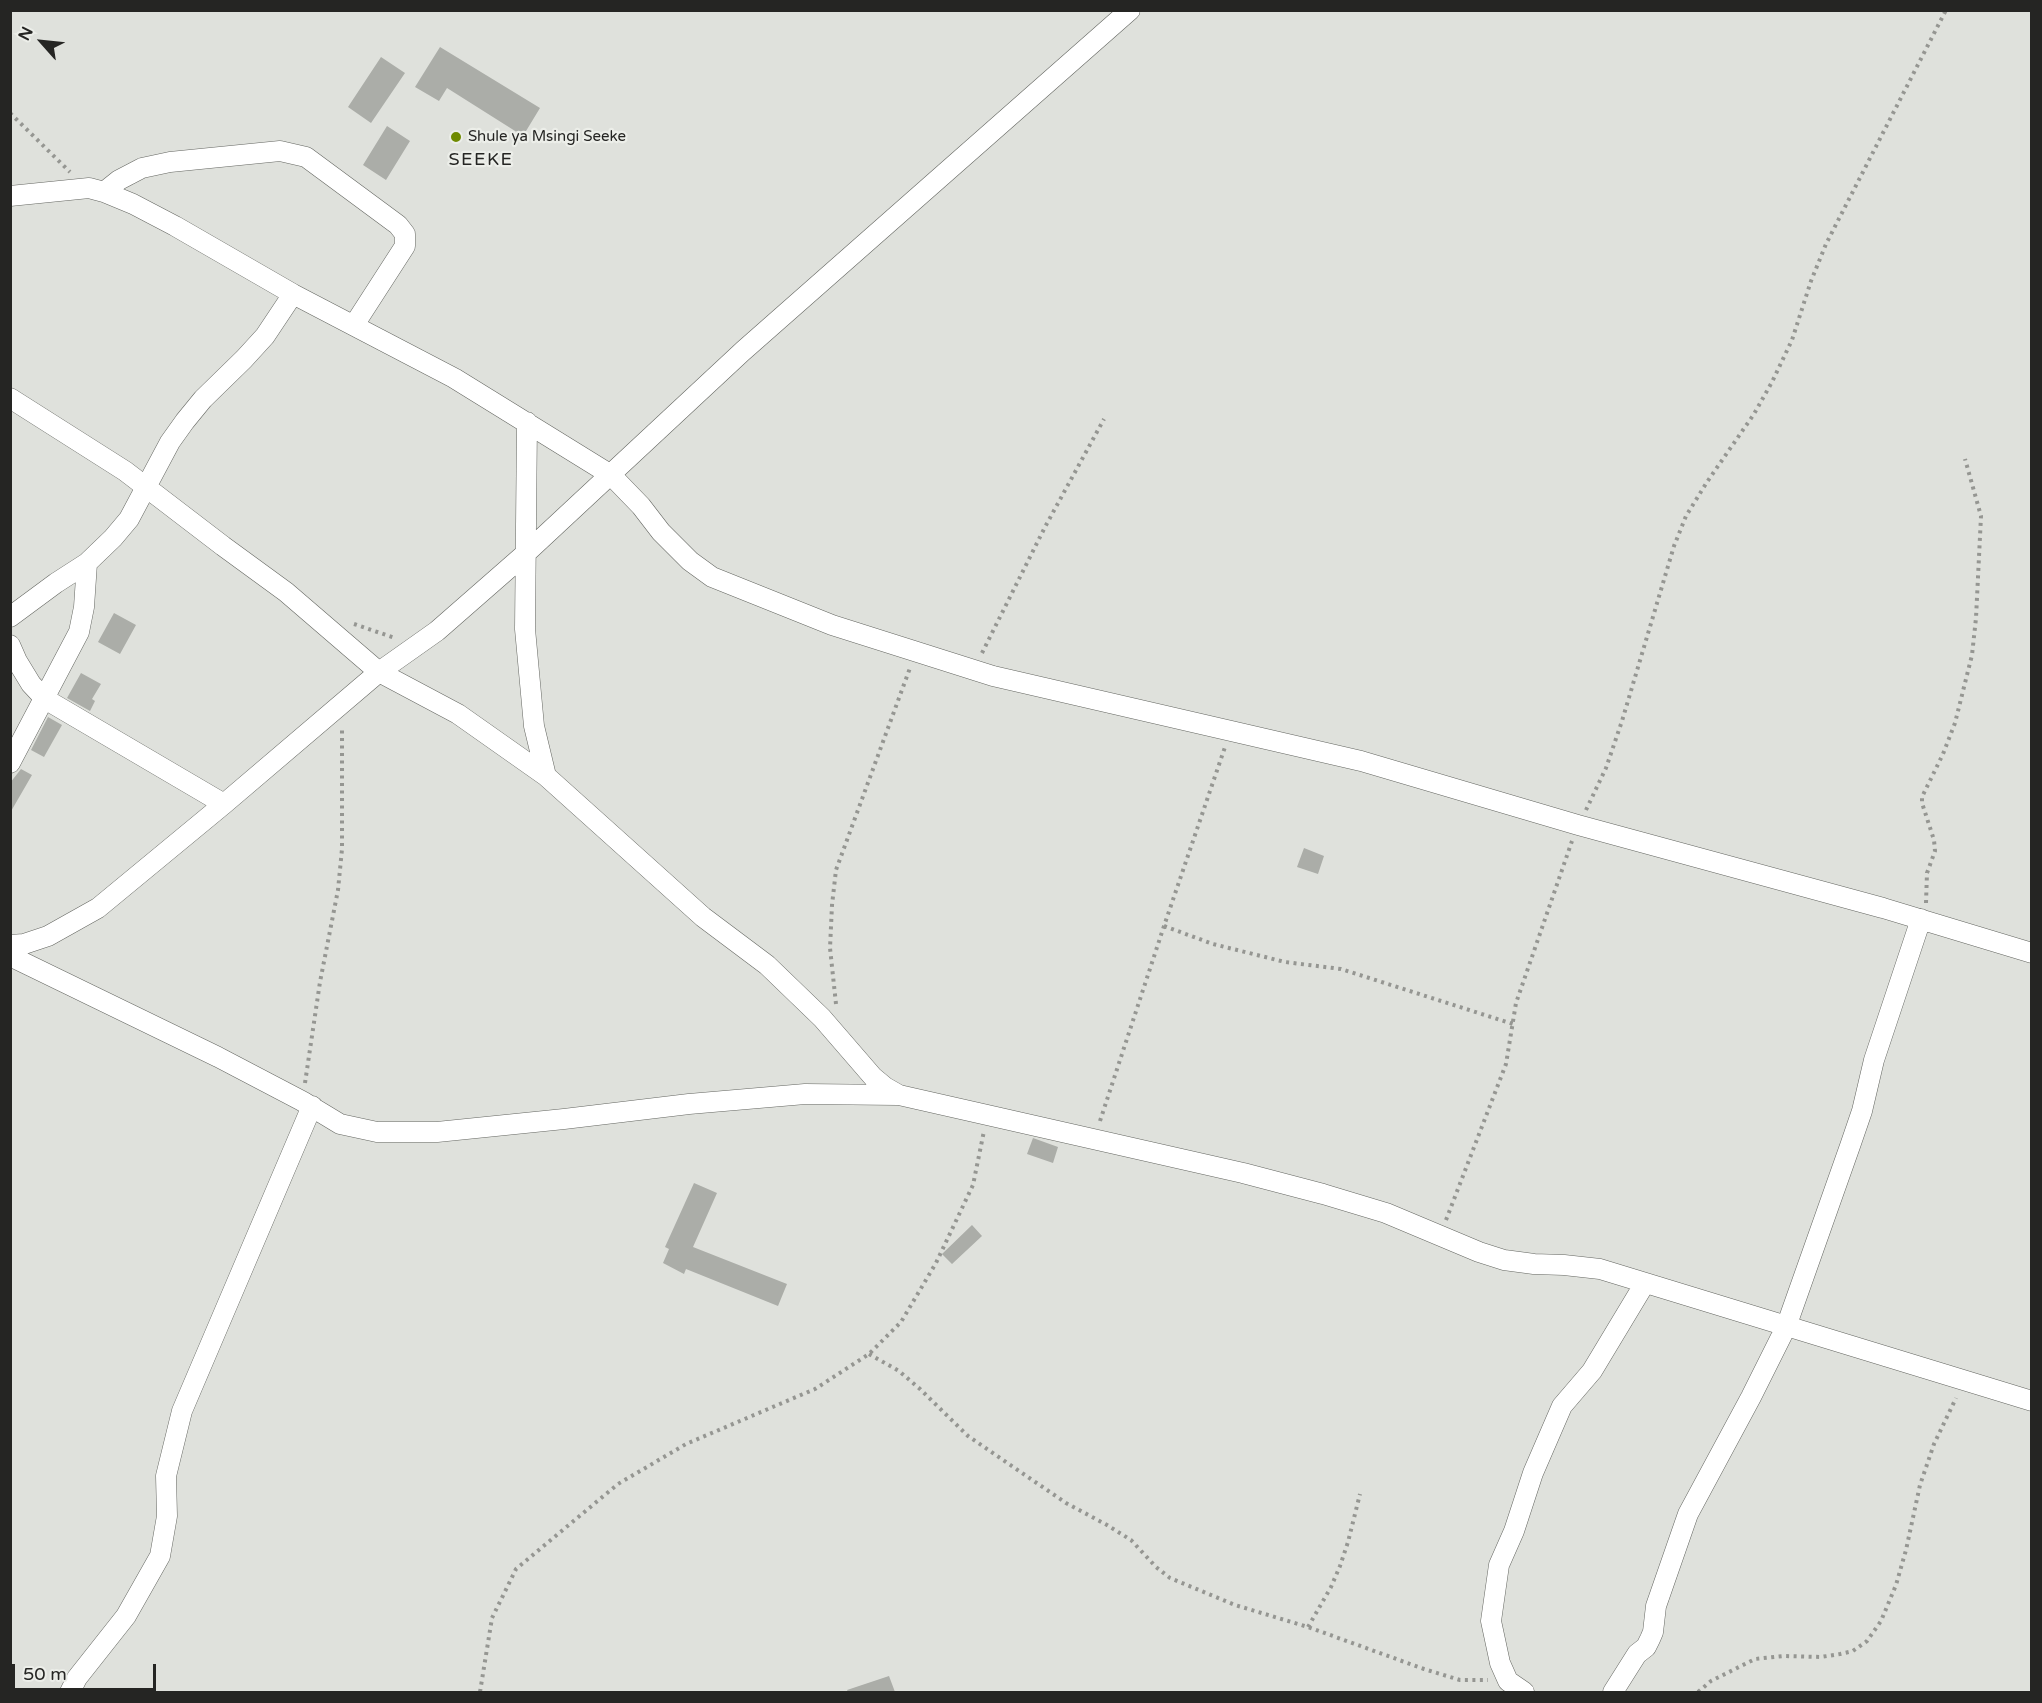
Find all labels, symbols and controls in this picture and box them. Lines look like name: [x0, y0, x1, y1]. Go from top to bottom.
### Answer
north arrow: [12, 12, 72, 72]
text: N: [14, 24, 38, 44]
place label: Shule ya Msingi Seeke: [468, 128, 626, 146]
marker: Shule ya Msingi Seeke: [449, 130, 463, 144]
district label: SEEKE: [448, 149, 514, 171]
scale bar: [15, 1652, 159, 1690]
text: 50 m: [23, 1663, 67, 1685]

